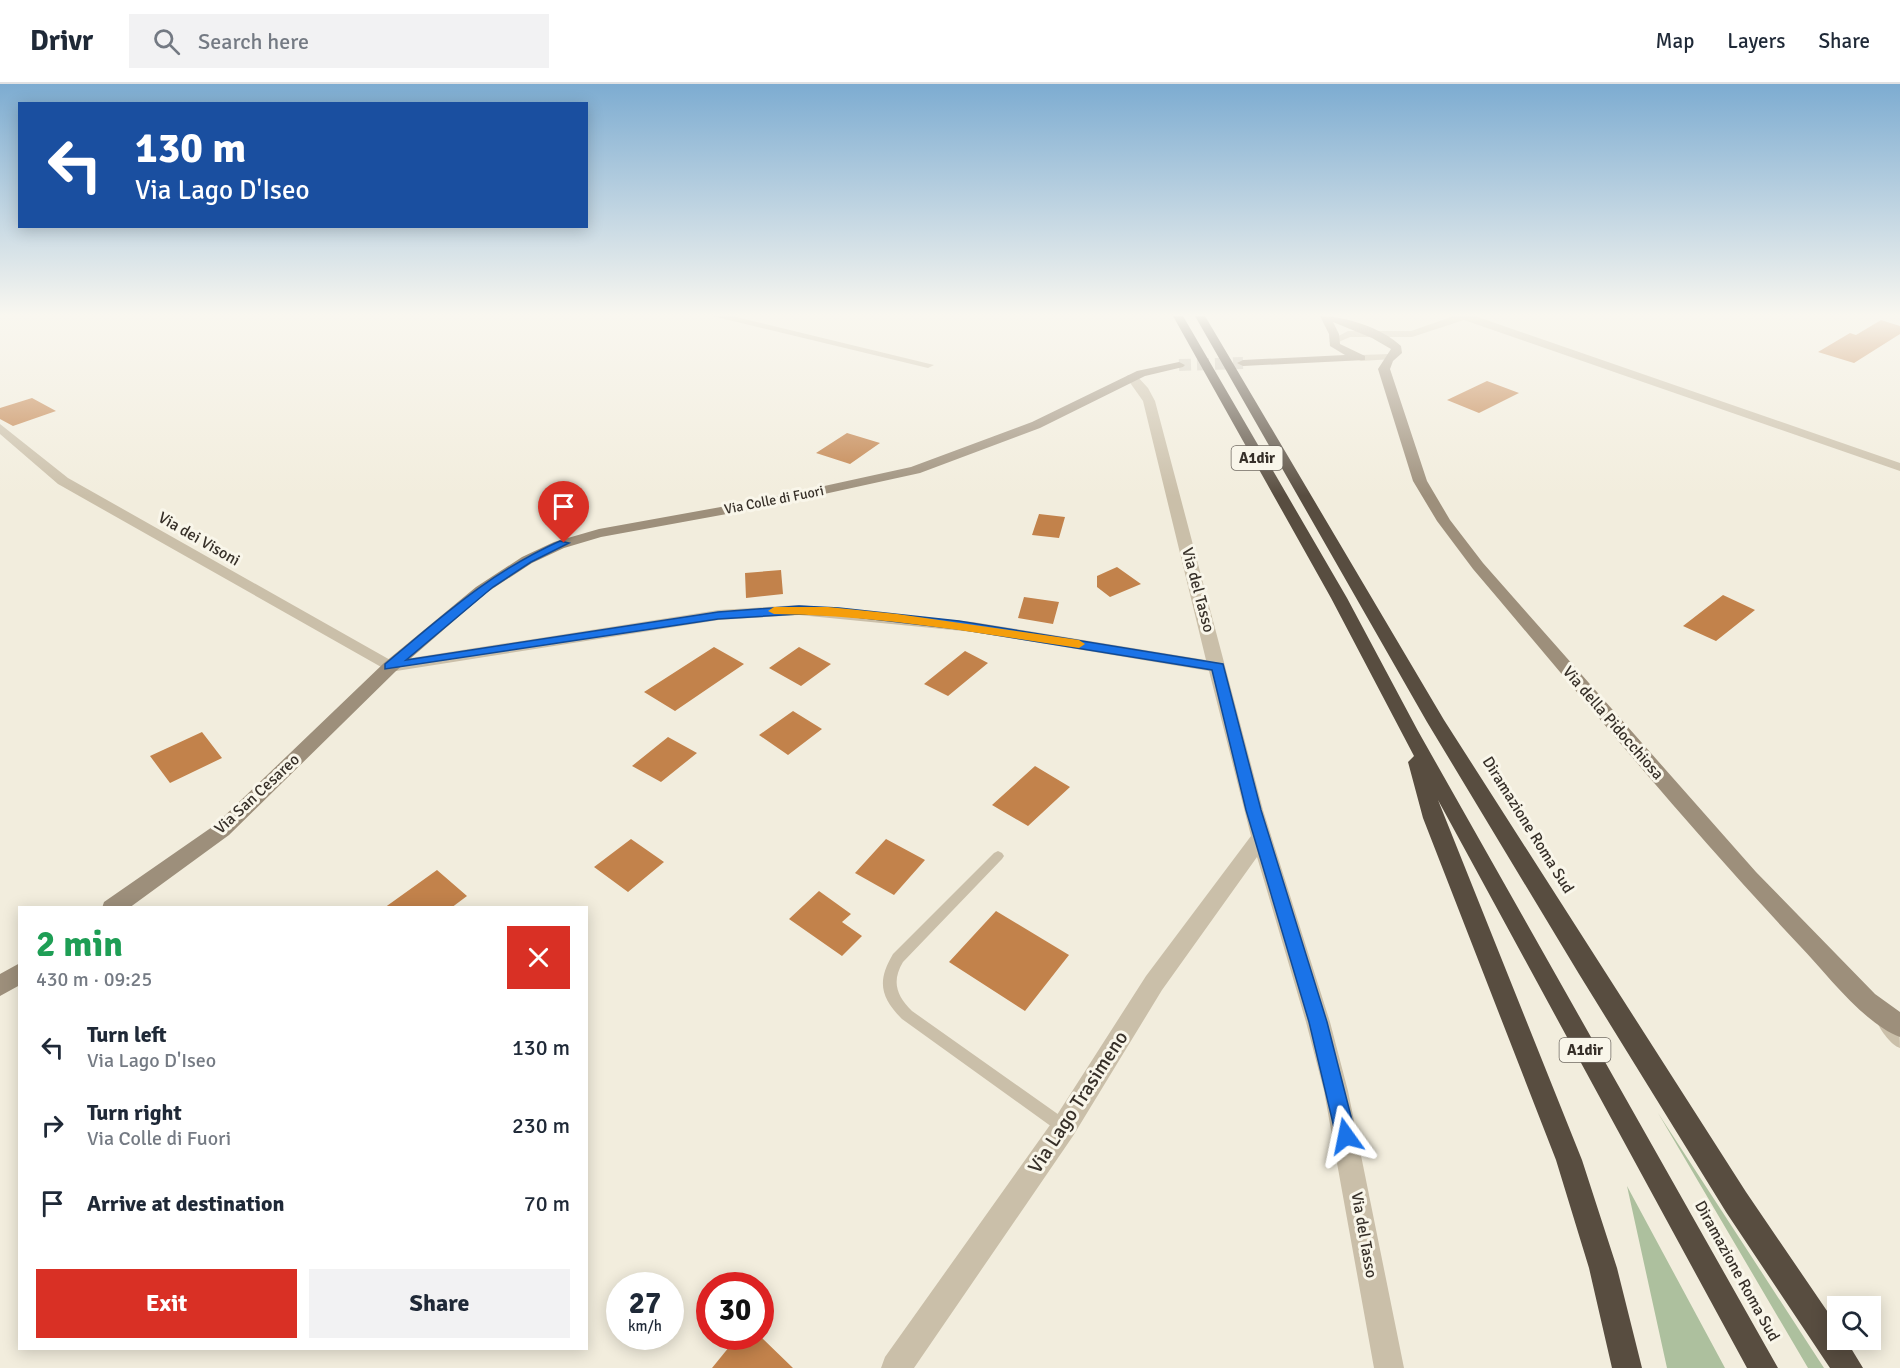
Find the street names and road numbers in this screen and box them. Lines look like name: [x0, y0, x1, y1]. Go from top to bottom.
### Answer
road number: A1dir: [1232, 446, 1282, 470]
street label: Via Colle di Fuori: [723, 482, 825, 518]
street label: Via dei Visoni: [154, 507, 244, 571]
street label: Via del Tasso: [1177, 545, 1219, 635]
street label: Via della Pidocchiosa: [1558, 662, 1668, 784]
street label: Via San Cesareo: [210, 750, 304, 838]
street label: Diramazione Roma Sud: [1478, 753, 1578, 897]
street label: Via Lago Trasimeno: [1023, 1026, 1133, 1178]
road number: A1dir: [1560, 1038, 1610, 1062]
street label: Via del Tasso: [1347, 1190, 1381, 1280]
street label: Diramazione Roma Sud: [1690, 1197, 1784, 1345]

